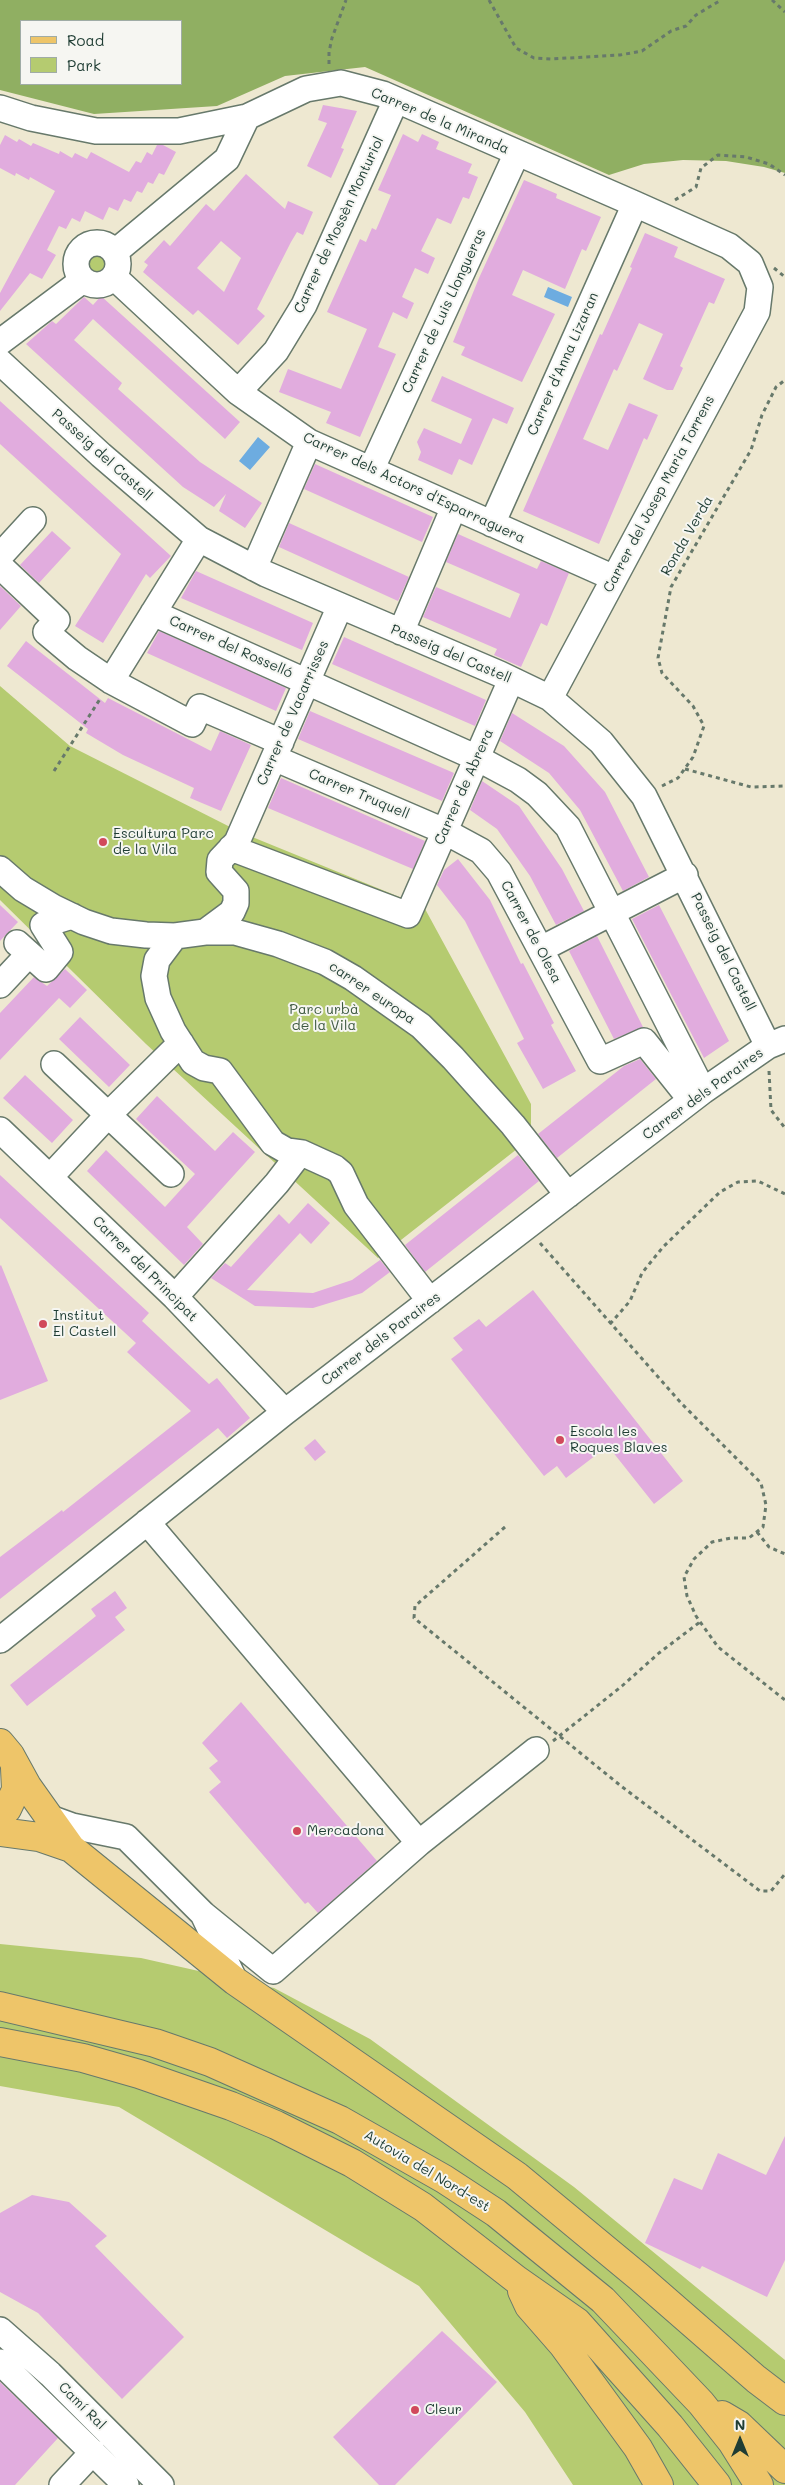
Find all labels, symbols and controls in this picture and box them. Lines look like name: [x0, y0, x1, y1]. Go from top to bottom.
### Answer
legend: [20, 20, 182, 85]
text: Road: [67, 30, 104, 50]
text: Park: [67, 55, 101, 75]
street label: Carrer de la Miranda: [368, 84, 512, 158]
street label: Carrer de Mossèn Monturiol: [291, 134, 387, 316]
street label: Carrer de Luis Llongueras: [398, 226, 490, 396]
street label: Carrer d'Anna Lizaran: [524, 290, 602, 438]
street label: Carrer del Josep Maria Torrens: [600, 393, 718, 595]
street label: Passeig del Castell: [48, 405, 156, 505]
street label: Carrer dels Actors d'Esparraguera: [300, 429, 528, 547]
street label: Ronda Verda: [657, 493, 717, 579]
street label: Carrer del Rosselló: [167, 612, 295, 682]
street label: Passeig del Castell: [388, 621, 514, 687]
street label: Carrer de Vacarrisses: [253, 638, 333, 788]
street label: Carrer de Abrera: [431, 726, 497, 848]
street label: Carrer Truquell: [306, 765, 412, 823]
place label: Escultura Parc de la Vila: [113, 826, 214, 859]
marker: Escultura Parc de la Vila: [97, 836, 109, 848]
street label: Carrer de Olesa: [497, 878, 565, 986]
street label: Passeig del Castell: [687, 890, 759, 1014]
street label: carrer europa: [326, 958, 418, 1028]
park label: Parc urbà de la Vila: [289, 1002, 359, 1034]
street label: Carrer dels Paraires: [639, 1045, 767, 1143]
street label: Carrer del Principat: [89, 1213, 201, 1325]
street label: Carrer dels Paraires: [318, 1289, 444, 1389]
place label: Institut El Castell: [53, 1308, 116, 1340]
marker: Institut El Castell: [37, 1318, 49, 1330]
place label: Escola les Roques Blaves: [570, 1424, 668, 1456]
marker: Escola les Roques Blaves: [554, 1434, 566, 1446]
place label: Mercadona: [307, 1823, 384, 1839]
marker: Mercadona: [291, 1825, 303, 1837]
street label: Autovia del Nord-est: [361, 2127, 493, 2215]
street label: Camí Ral: [55, 2379, 109, 2433]
place label: Cleur: [425, 2402, 462, 2418]
marker: Cleur: [409, 2404, 421, 2416]
north arrow: [715, 2415, 765, 2465]
text: N: [735, 2415, 745, 2434]

